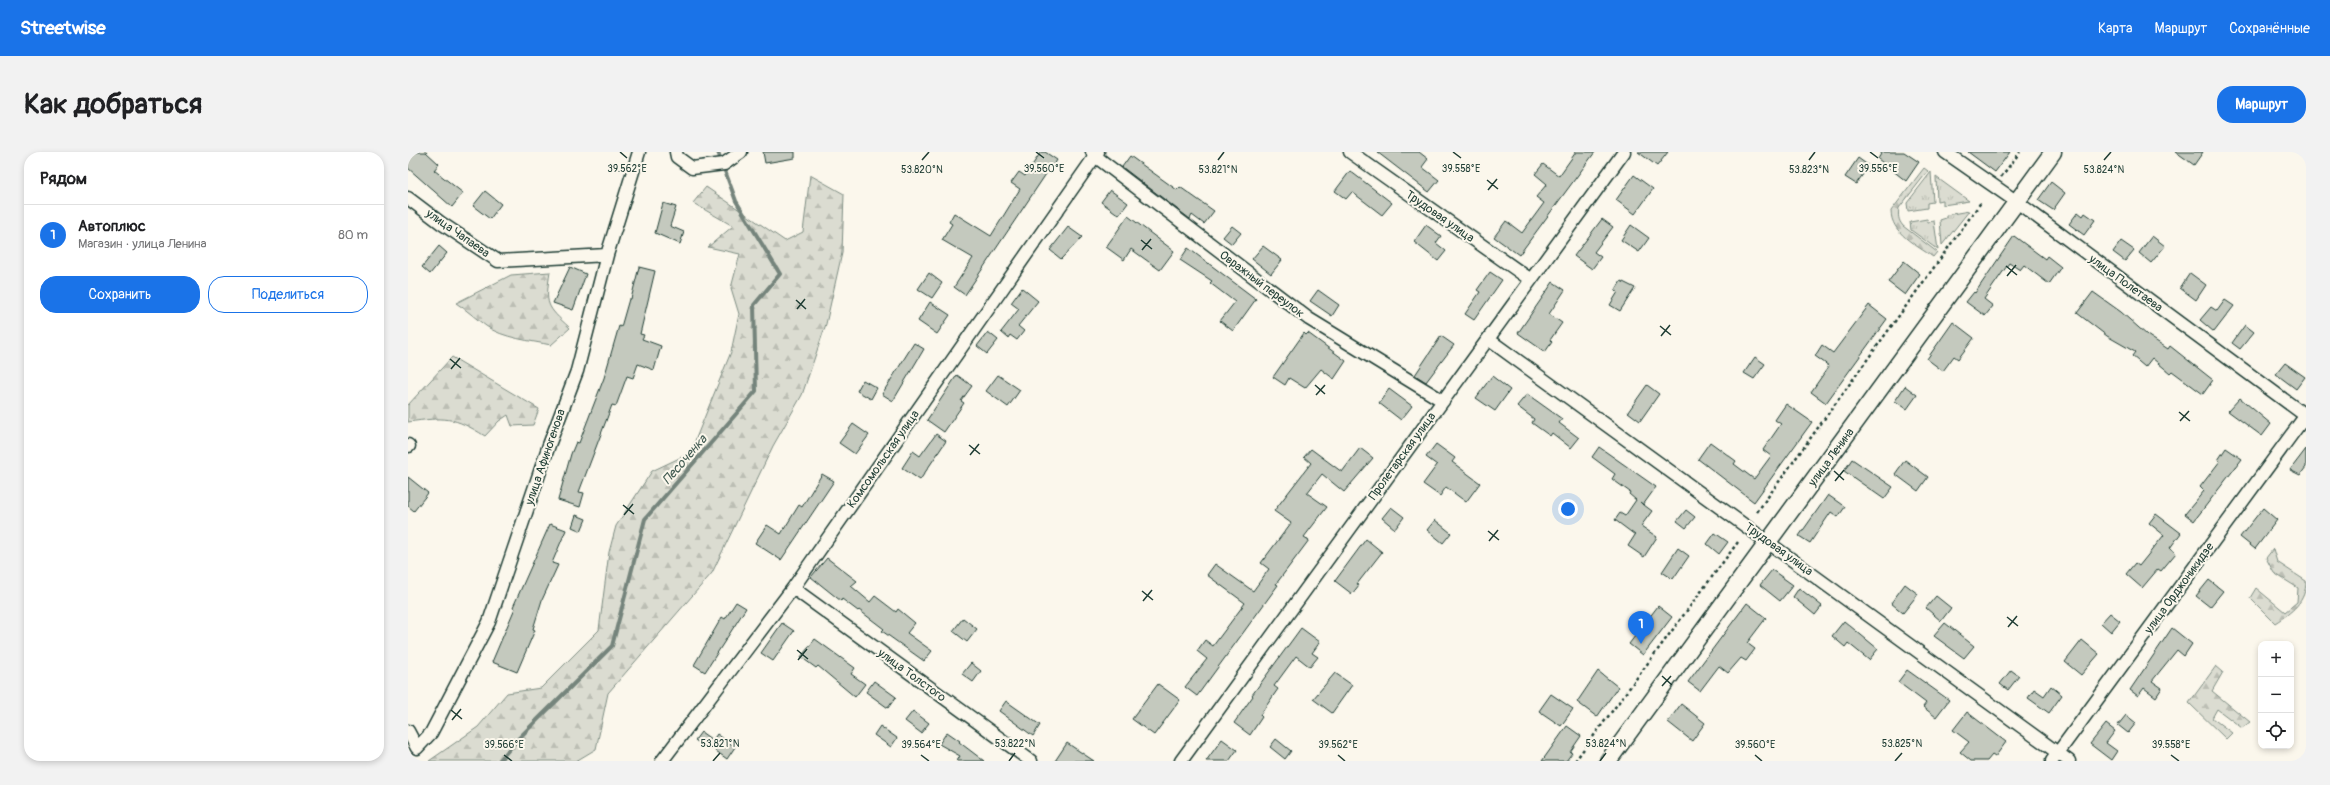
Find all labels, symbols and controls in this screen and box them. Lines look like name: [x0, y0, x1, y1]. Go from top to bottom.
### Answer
text: Streetwise: [20, 16, 106, 40]
text: Карта: [2098, 20, 2133, 37]
text: Маршрут: [2155, 20, 2207, 37]
text: Сохранённые: [2229, 20, 2310, 37]
button: Маршрут: [2217, 86, 2306, 123]
text: Как добраться: [24, 87, 202, 122]
text: 39.562°E: [607, 163, 647, 175]
text: 39.560°E: [1024, 163, 1064, 175]
text: 39.558°E: [1442, 163, 1480, 175]
text: 39.556°E: [1858, 163, 1898, 175]
text: 53.820°N: [901, 164, 943, 176]
text: 53.821°N: [1199, 164, 1238, 176]
text: 53.823°N: [1789, 164, 1829, 176]
text: 53.824°N: [2084, 164, 2125, 176]
text: Рядом: [40, 168, 87, 189]
street label: Трудовая улица: [1402, 187, 1477, 246]
street label: улица Чапаева: [422, 205, 493, 261]
text: Автоплюс: [78, 217, 146, 236]
text: 1: [50, 227, 56, 243]
text: 80 m: [338, 227, 368, 243]
text: Магазин · улица Ленина: [78, 236, 206, 252]
street label: Овражный переулок: [1216, 248, 1307, 321]
street label: улица Полетаева: [2085, 251, 2166, 315]
button: Сохранить: [40, 276, 200, 313]
button: Поделиться: [208, 276, 368, 313]
street label: улица Афиногенова: [522, 407, 569, 508]
street label: Комсомольская улица: [844, 407, 923, 511]
street label: Пролетарская улица: [1366, 409, 1440, 503]
street label: улица Ленина: [1805, 425, 1858, 490]
water label: Песоченка: [659, 431, 711, 488]
your location: [1558, 499, 1578, 519]
street label: Трудовая улица: [1742, 520, 1816, 579]
street label: улица Орджоникидзе: [2141, 540, 2218, 638]
pin: 1: [1628, 611, 1654, 644]
map controls: [2258, 641, 2294, 749]
button: +: [2258, 641, 2294, 677]
street label: улица Толстого: [874, 645, 949, 706]
button: −: [2258, 677, 2294, 713]
button: locate: [2258, 713, 2294, 749]
text: 53.821°N: [701, 738, 740, 750]
text: 53.822°N: [995, 738, 1036, 750]
text: 53.824°N: [1586, 738, 1627, 750]
text: 53.825°N: [1882, 738, 1922, 750]
text: 39.566°E: [484, 739, 524, 751]
text: 39.564°E: [901, 739, 941, 751]
text: 39.562°E: [1318, 739, 1358, 751]
text: 39.560°E: [1735, 739, 1775, 751]
text: 39.558°E: [2152, 739, 2190, 751]

